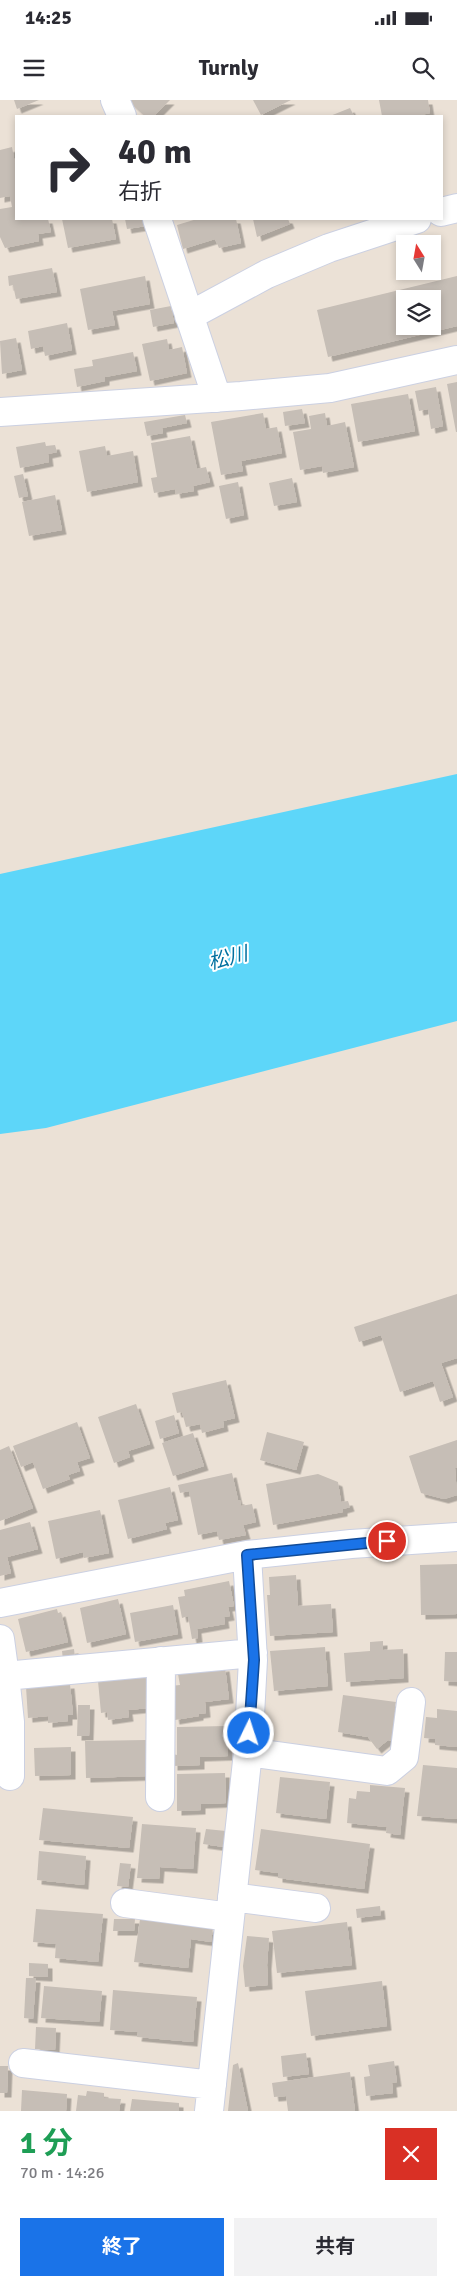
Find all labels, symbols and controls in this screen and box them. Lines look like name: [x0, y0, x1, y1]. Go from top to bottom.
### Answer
text: 14:25: [25, 6, 72, 30]
icon: menu: [20, 54, 48, 82]
text: Turnly: [199, 54, 258, 81]
icon: search: [409, 54, 437, 82]
text: 40 m: [118, 130, 192, 173]
icon: right: [35, 135, 100, 200]
text: 右折: [118, 178, 162, 205]
north arrow: [396, 235, 441, 280]
map controls: [396, 235, 441, 335]
button: layers: [396, 290, 441, 335]
water label: 松川: [206, 941, 252, 975]
pin: [366, 1520, 408, 1562]
icon: arrive: [373, 1527, 401, 1555]
position arrow: [222, 1706, 274, 1758]
text: 1 分: [20, 2125, 73, 2162]
button: close: [385, 2128, 437, 2180]
text: 70 m · 14:26: [20, 2163, 104, 2183]
button: 終了: [20, 2218, 224, 2276]
button: 共有: [234, 2218, 437, 2276]

